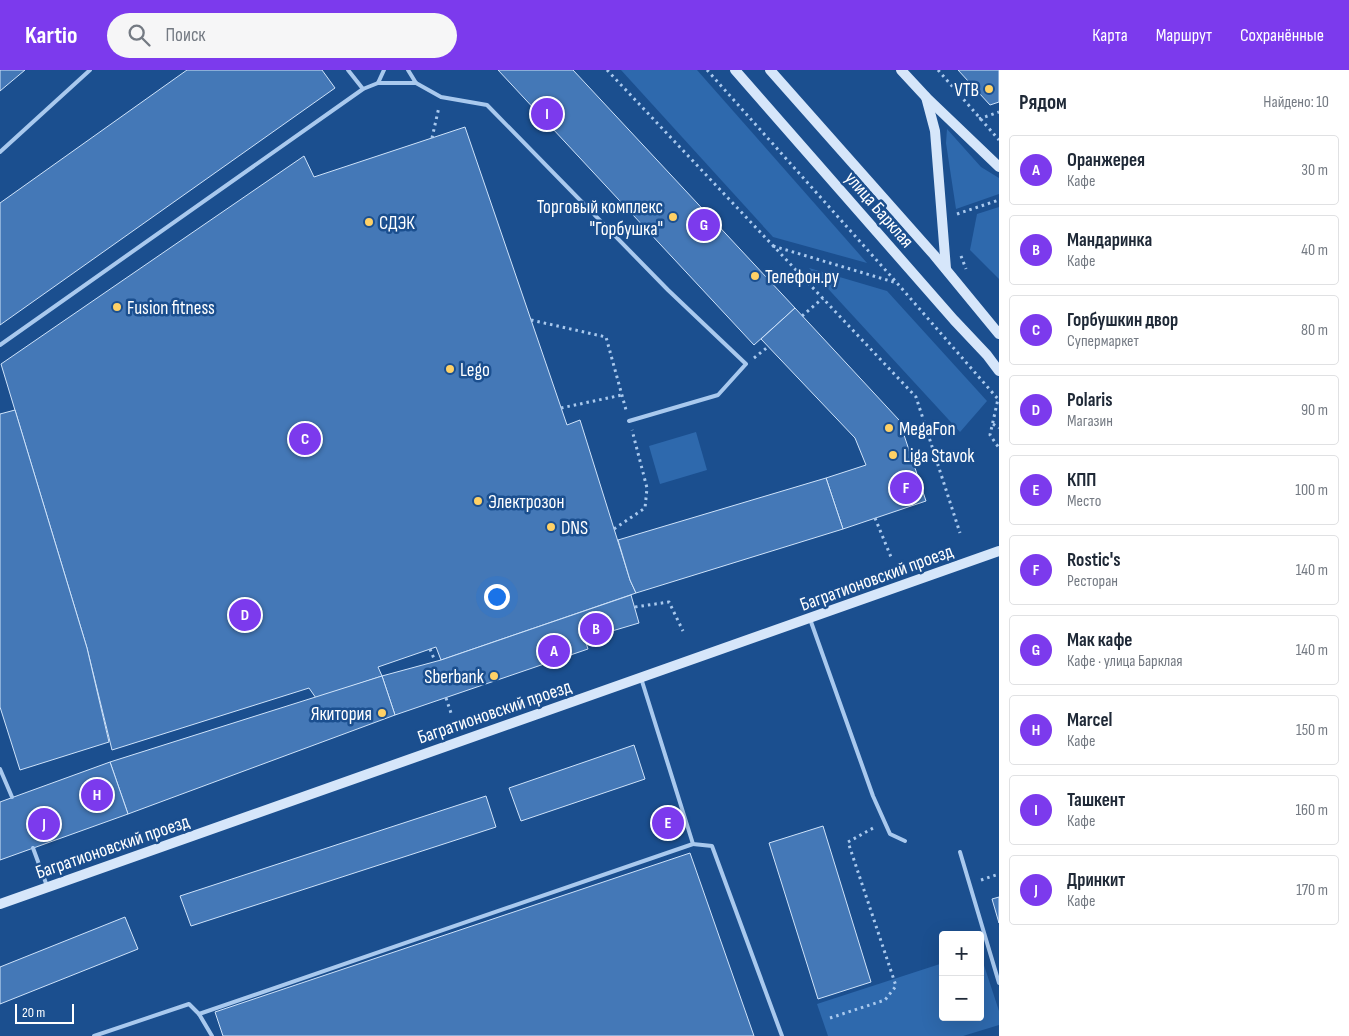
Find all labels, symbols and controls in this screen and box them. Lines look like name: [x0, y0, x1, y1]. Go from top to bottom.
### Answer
search box: [107, 13, 457, 58]
text: Kartio: [25, 21, 77, 50]
icon: search: [125, 21, 153, 49]
text: Поиск: [165, 24, 206, 47]
text: Карта: [1092, 25, 1128, 46]
text: Маршрут: [1156, 25, 1212, 46]
text: Сохранённые: [1240, 25, 1324, 46]
place label: VTB: [954, 79, 979, 102]
marker: VTB: [983, 83, 995, 95]
text: Рядом: [1019, 90, 1067, 115]
text: Найдено: 10: [1263, 93, 1329, 112]
pin: I: [531, 95, 563, 133]
text: Оранжерея: [1067, 149, 1145, 172]
text: A: [1032, 161, 1040, 180]
text: 30 m: [1301, 161, 1328, 180]
street label: улица Барклая: [839, 167, 918, 253]
text: Кафе: [1067, 172, 1095, 191]
place label: Торговый комплекс "Горбушка": [537, 196, 663, 241]
pin: G: [688, 206, 720, 244]
marker: Торговый комплекс "Горбушка": [667, 211, 679, 223]
place label: СДЭК: [379, 212, 415, 235]
marker: СДЭК: [363, 216, 375, 228]
text: Мандаринка: [1067, 229, 1152, 252]
text: B: [1032, 241, 1040, 260]
text: 40 m: [1301, 241, 1328, 260]
text: Кафе: [1067, 252, 1095, 271]
place label: Телефон.ру: [765, 266, 840, 289]
marker: Телефон.ру: [749, 270, 761, 282]
place label: Fusion fitness: [127, 297, 215, 320]
marker: Fusion fitness: [111, 301, 123, 313]
text: Горбушкин двор: [1067, 309, 1178, 332]
text: C: [1032, 321, 1040, 340]
text: 80 m: [1301, 321, 1328, 340]
text: Супермаркет: [1067, 332, 1139, 351]
place label: Lego: [460, 359, 490, 382]
marker: Lego: [444, 363, 456, 375]
text: Polaris: [1067, 389, 1113, 412]
text: D: [1032, 401, 1040, 420]
text: 90 m: [1301, 401, 1328, 420]
text: Магазин: [1067, 412, 1113, 431]
place label: MegaFon: [899, 418, 956, 441]
pin: C: [289, 420, 321, 458]
marker: MegaFon: [883, 422, 895, 434]
place label: Liga Stavok: [903, 445, 975, 468]
marker: Liga Stavok: [887, 449, 899, 461]
pin: F: [890, 469, 922, 507]
text: КПП: [1067, 469, 1096, 492]
text: E: [1033, 481, 1039, 500]
text: 100 m: [1295, 481, 1328, 500]
place label: Электрозон: [488, 491, 564, 514]
text: Место: [1067, 492, 1101, 511]
marker: Электрозон: [472, 495, 484, 507]
place label: DNS: [561, 517, 588, 540]
marker: DNS: [545, 521, 557, 533]
street label: Багратионовский проезд: [797, 540, 956, 617]
text: Rostic's: [1067, 549, 1121, 572]
text: F: [1033, 561, 1039, 580]
text: 140 m: [1296, 561, 1328, 580]
text: Ресторан: [1067, 572, 1118, 591]
your location: [484, 584, 510, 610]
pin: D: [229, 596, 261, 634]
pin: B: [580, 610, 612, 648]
text: Мак кафе: [1067, 629, 1132, 652]
pin: A: [538, 632, 570, 670]
text: G: [1032, 641, 1040, 660]
text: 140 m: [1296, 641, 1328, 660]
text: Кафе · улица Барклая: [1067, 652, 1183, 671]
place label: Sberbank: [424, 666, 485, 689]
marker: Sberbank: [488, 670, 500, 682]
street label: Багратионовский проезд: [415, 675, 574, 750]
place label: Якитория: [311, 703, 372, 726]
marker: Якитория: [376, 707, 388, 719]
text: Marcel: [1067, 709, 1112, 732]
text: H: [1032, 721, 1040, 740]
text: 150 m: [1296, 721, 1328, 740]
text: Кафе: [1067, 732, 1095, 751]
pin: H: [81, 776, 113, 814]
text: Ташкент: [1067, 789, 1125, 812]
text: I: [1034, 801, 1038, 820]
text: 160 m: [1295, 801, 1328, 820]
pin: E: [652, 804, 684, 842]
pin: J: [28, 805, 60, 843]
street label: Багратионовский проезд: [33, 810, 192, 885]
text: Кафе: [1067, 812, 1095, 831]
text: Дринкит: [1067, 869, 1125, 892]
text: J: [1034, 881, 1038, 900]
text: 170 m: [1296, 881, 1328, 900]
text: Кафе: [1067, 892, 1095, 911]
map controls: [939, 931, 984, 1021]
button: +: [939, 931, 984, 976]
button: −: [939, 976, 984, 1021]
scale bar: [15, 1001, 74, 1024]
text: 20 m: [22, 1004, 45, 1021]

